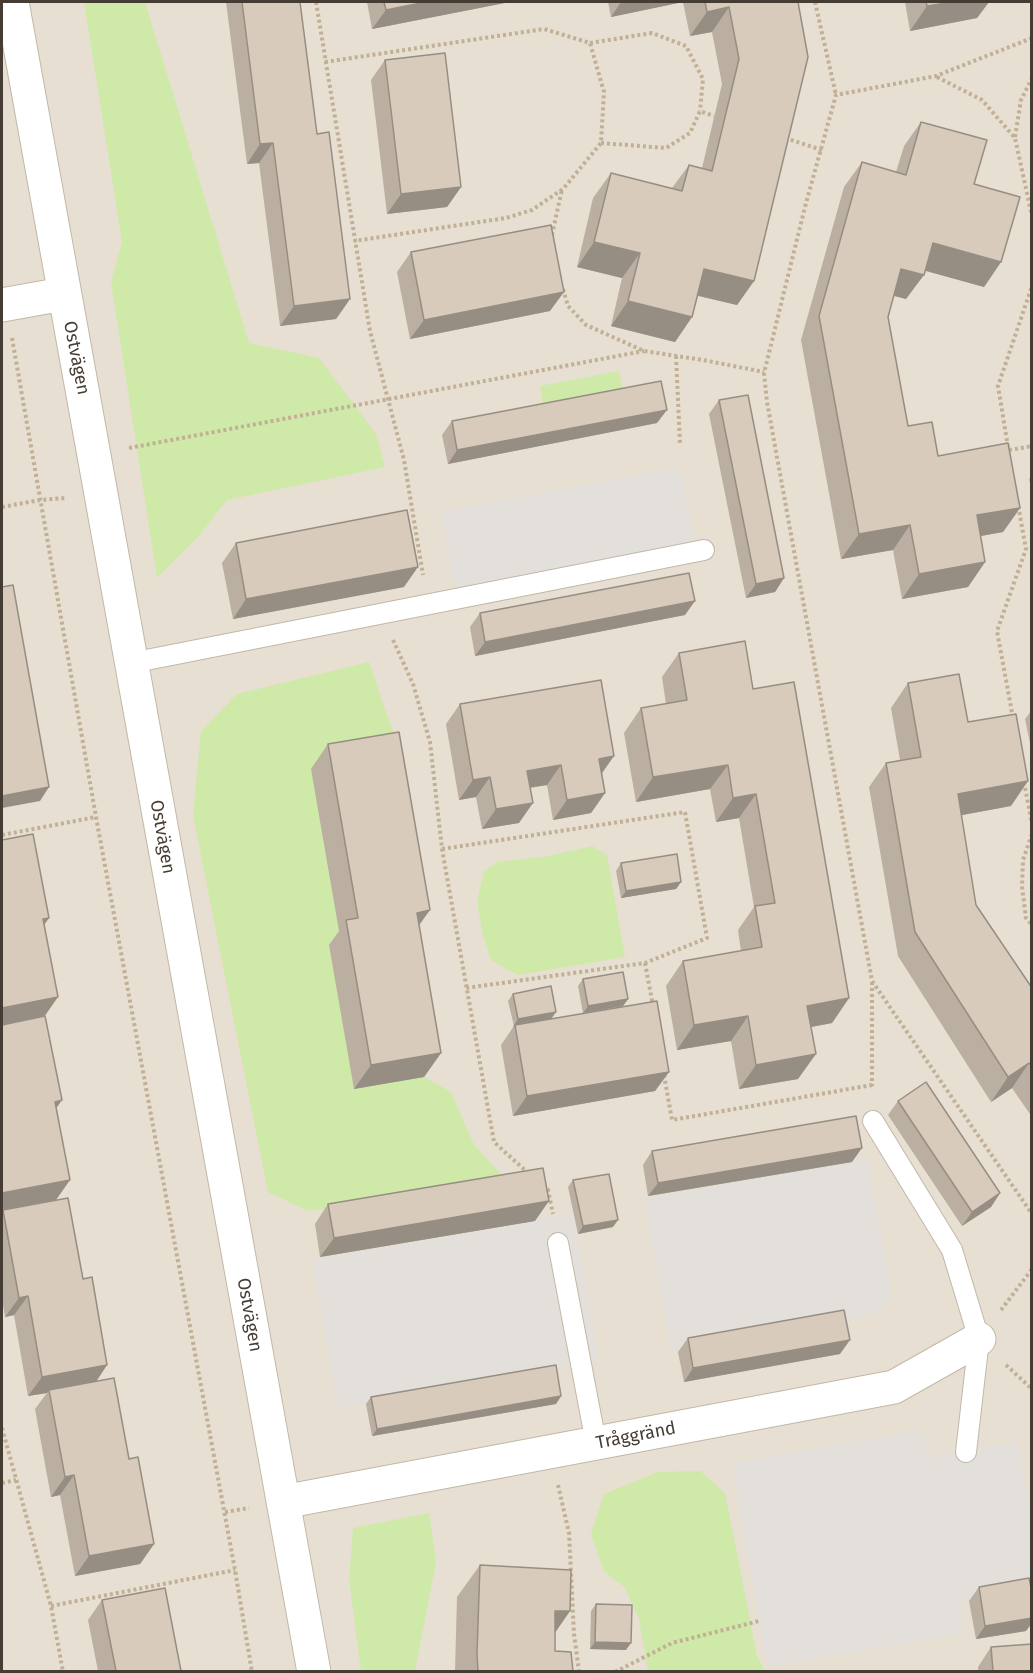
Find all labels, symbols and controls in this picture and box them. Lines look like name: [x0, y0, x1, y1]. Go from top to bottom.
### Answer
street label: Ostvägen: [58, 319, 94, 397]
street label: Ostvägen: [145, 798, 179, 876]
street label: Ostvägen: [232, 1276, 266, 1354]
street label: Tråggränd: [594, 1418, 678, 1454]

